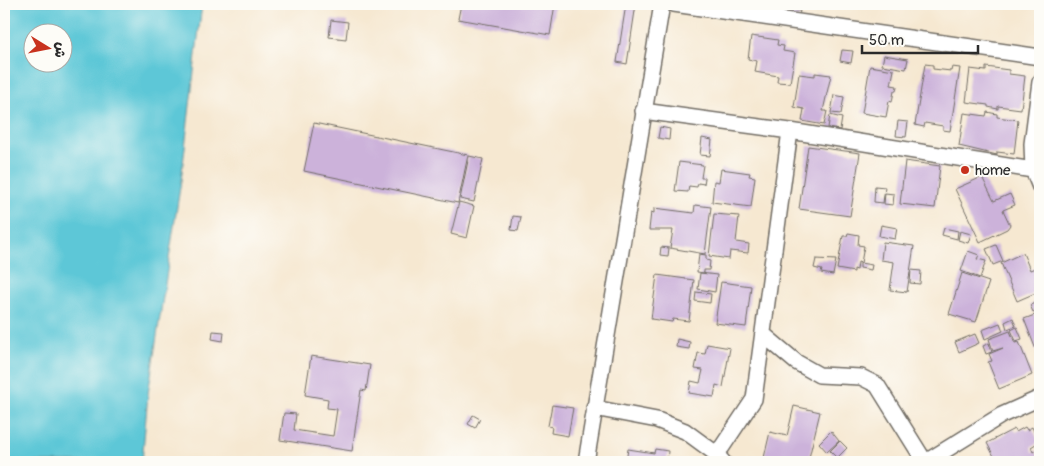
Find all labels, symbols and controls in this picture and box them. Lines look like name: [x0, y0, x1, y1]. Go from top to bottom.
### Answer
north arrow: [22, 22, 72, 72]
scale bar: [862, 22, 978, 54]
text: 50 m: [869, 31, 904, 50]
text: ش: [51, 41, 70, 59]
place label: home: [975, 161, 1011, 180]
marker: home: [959, 164, 971, 176]

